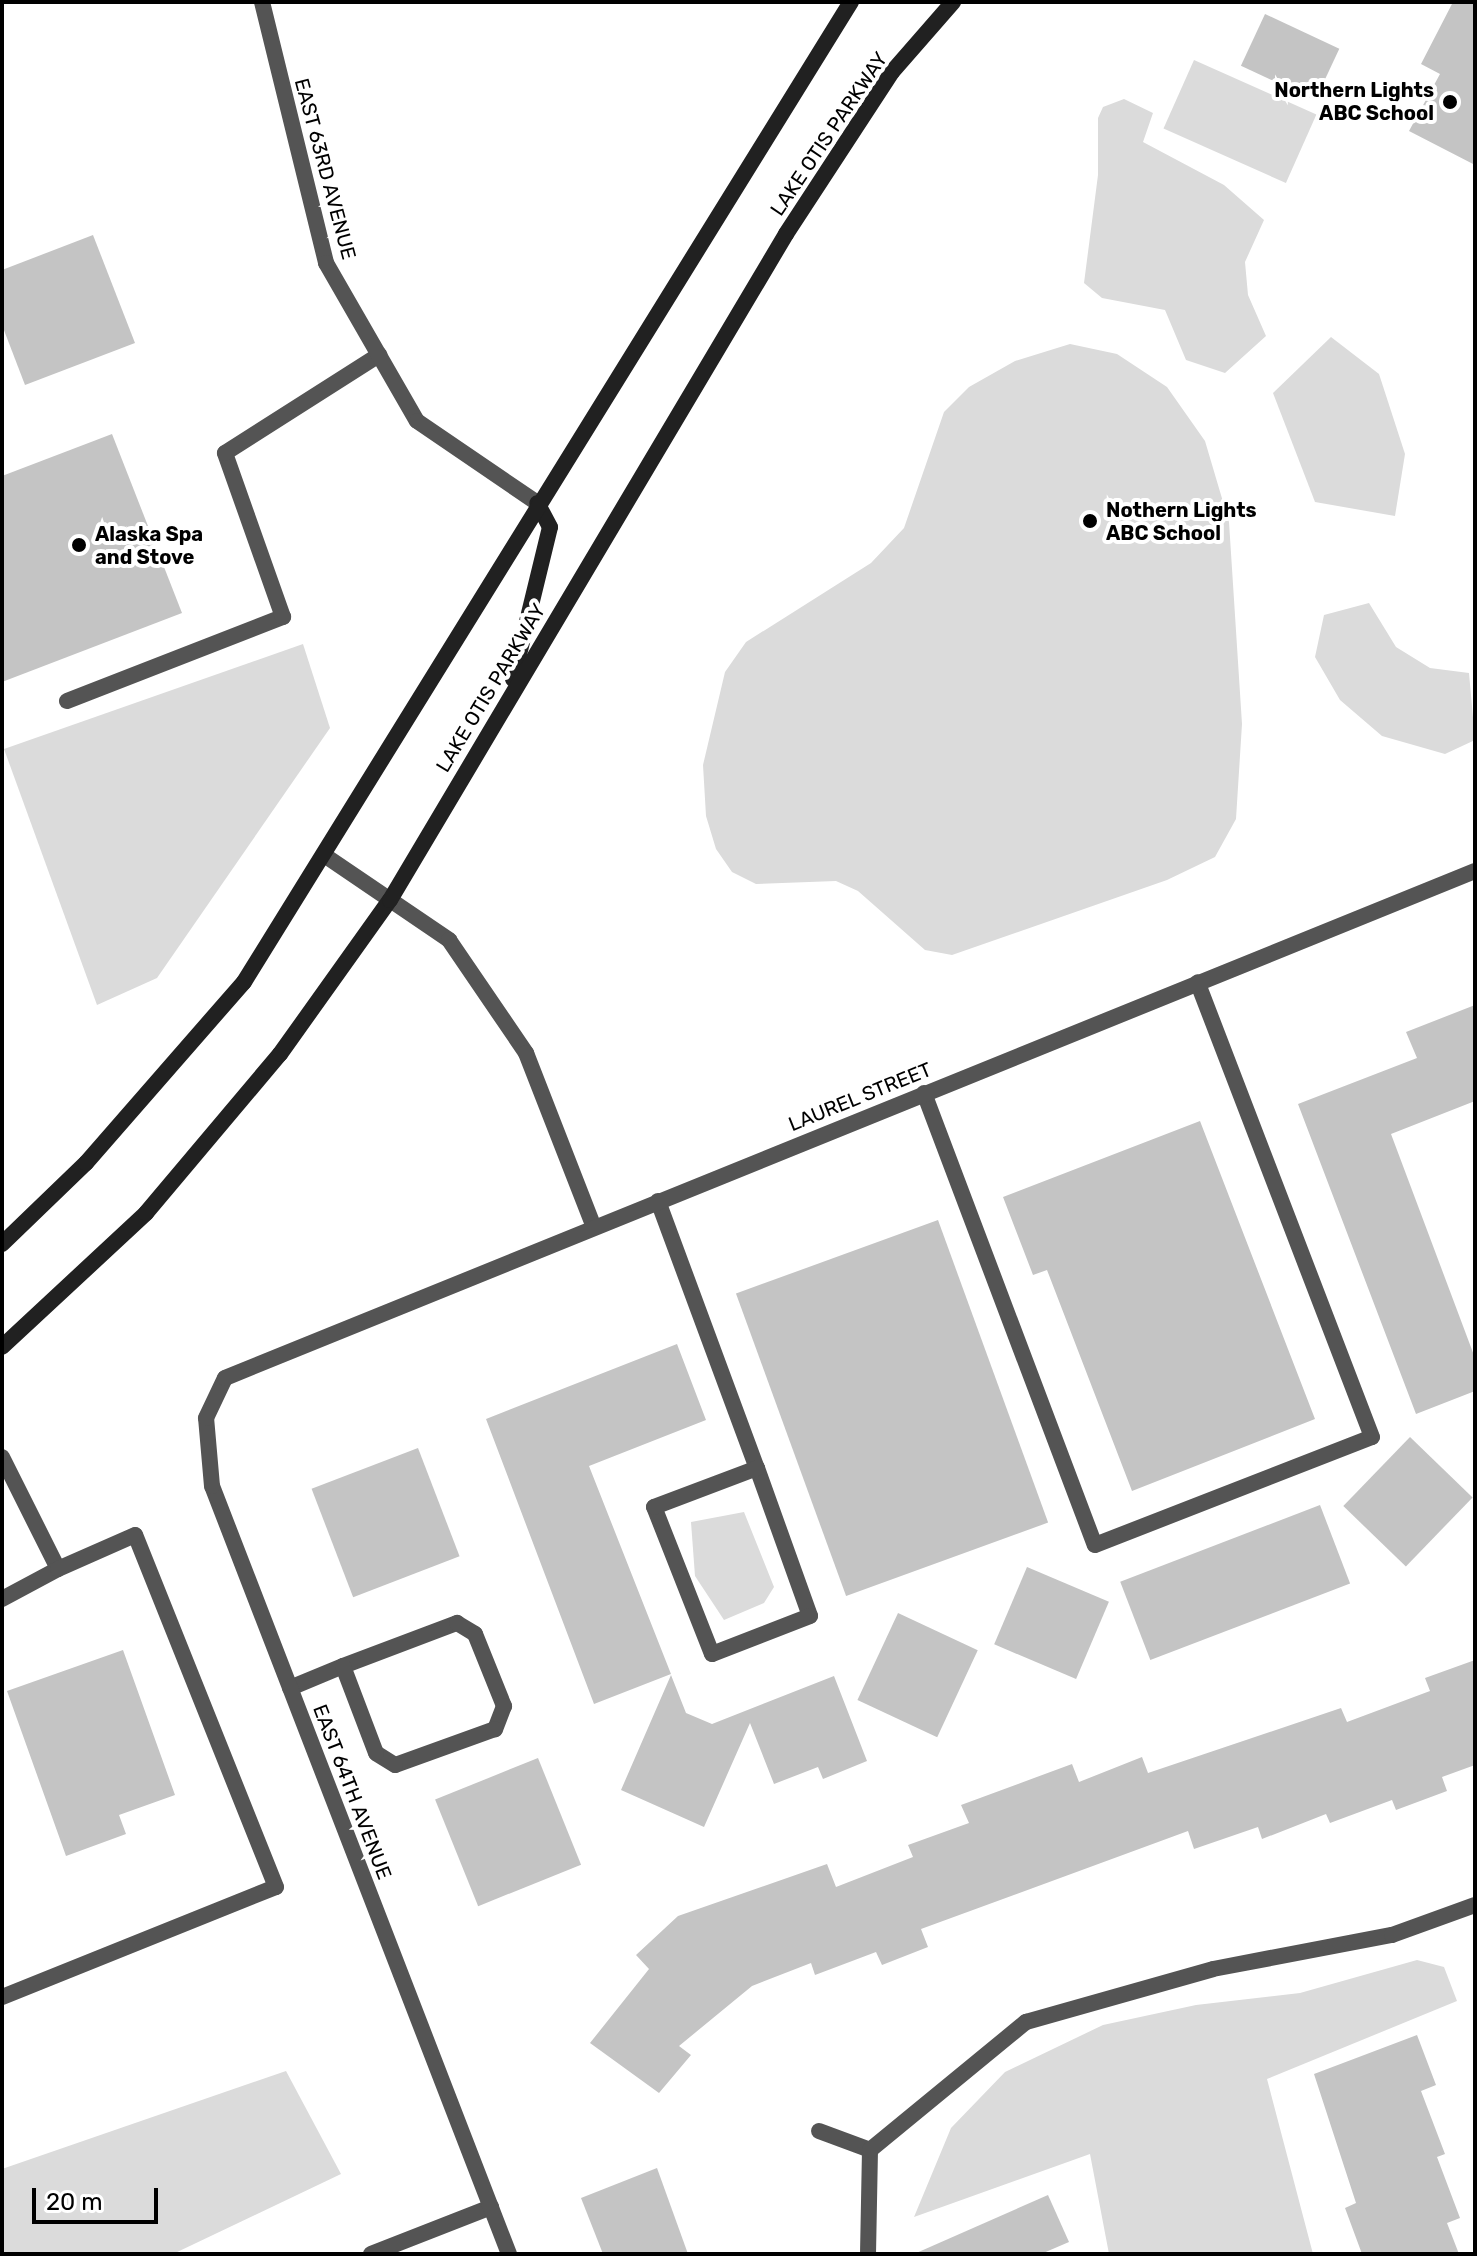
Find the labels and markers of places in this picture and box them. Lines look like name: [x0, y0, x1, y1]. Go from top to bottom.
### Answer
place label: Northern Lights ABC School: [1274, 78, 1434, 125]
marker: Northern Lights ABC School: [1441, 93, 1459, 111]
place label: Nothern Lights ABC School: [1106, 498, 1257, 545]
marker: Nothern Lights ABC School: [1081, 512, 1099, 530]
place label: Alaska Spa and Stove: [95, 522, 203, 569]
marker: Alaska Spa and Stove: [70, 536, 88, 554]

